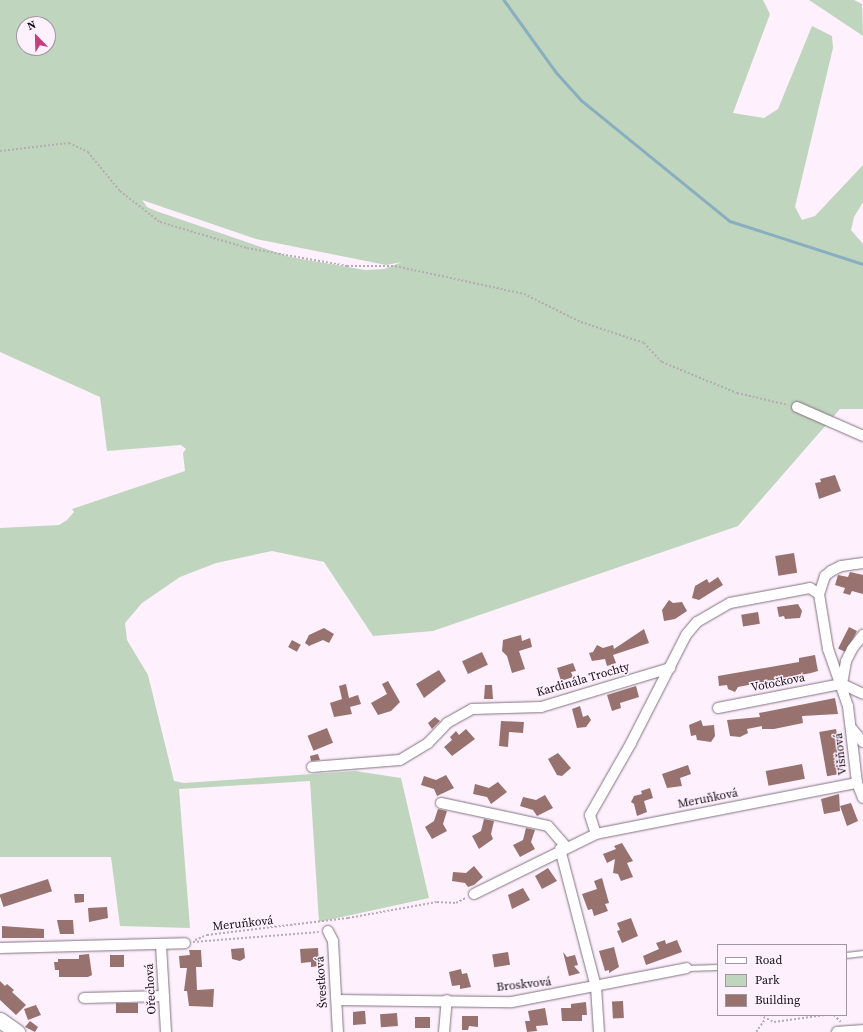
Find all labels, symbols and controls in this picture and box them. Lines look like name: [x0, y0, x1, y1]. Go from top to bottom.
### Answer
north arrow: [16, 16, 56, 56]
text: N: [25, 17, 38, 34]
street label: Kardinála Trochty: [535, 660, 631, 700]
street label: Votočkova: [750, 671, 806, 695]
street label: Višňová: [832, 732, 850, 776]
street label: Meruňková: [677, 786, 739, 812]
street label: Meruňková: [212, 914, 274, 934]
legend: [717, 944, 847, 1016]
text: Road: [755, 952, 782, 968]
street label: Švestková: [313, 956, 331, 1008]
street label: Ořechová: [142, 963, 160, 1015]
text: Park: [755, 972, 780, 988]
street label: Broskvová: [496, 975, 552, 995]
text: Building: [755, 992, 800, 1008]

